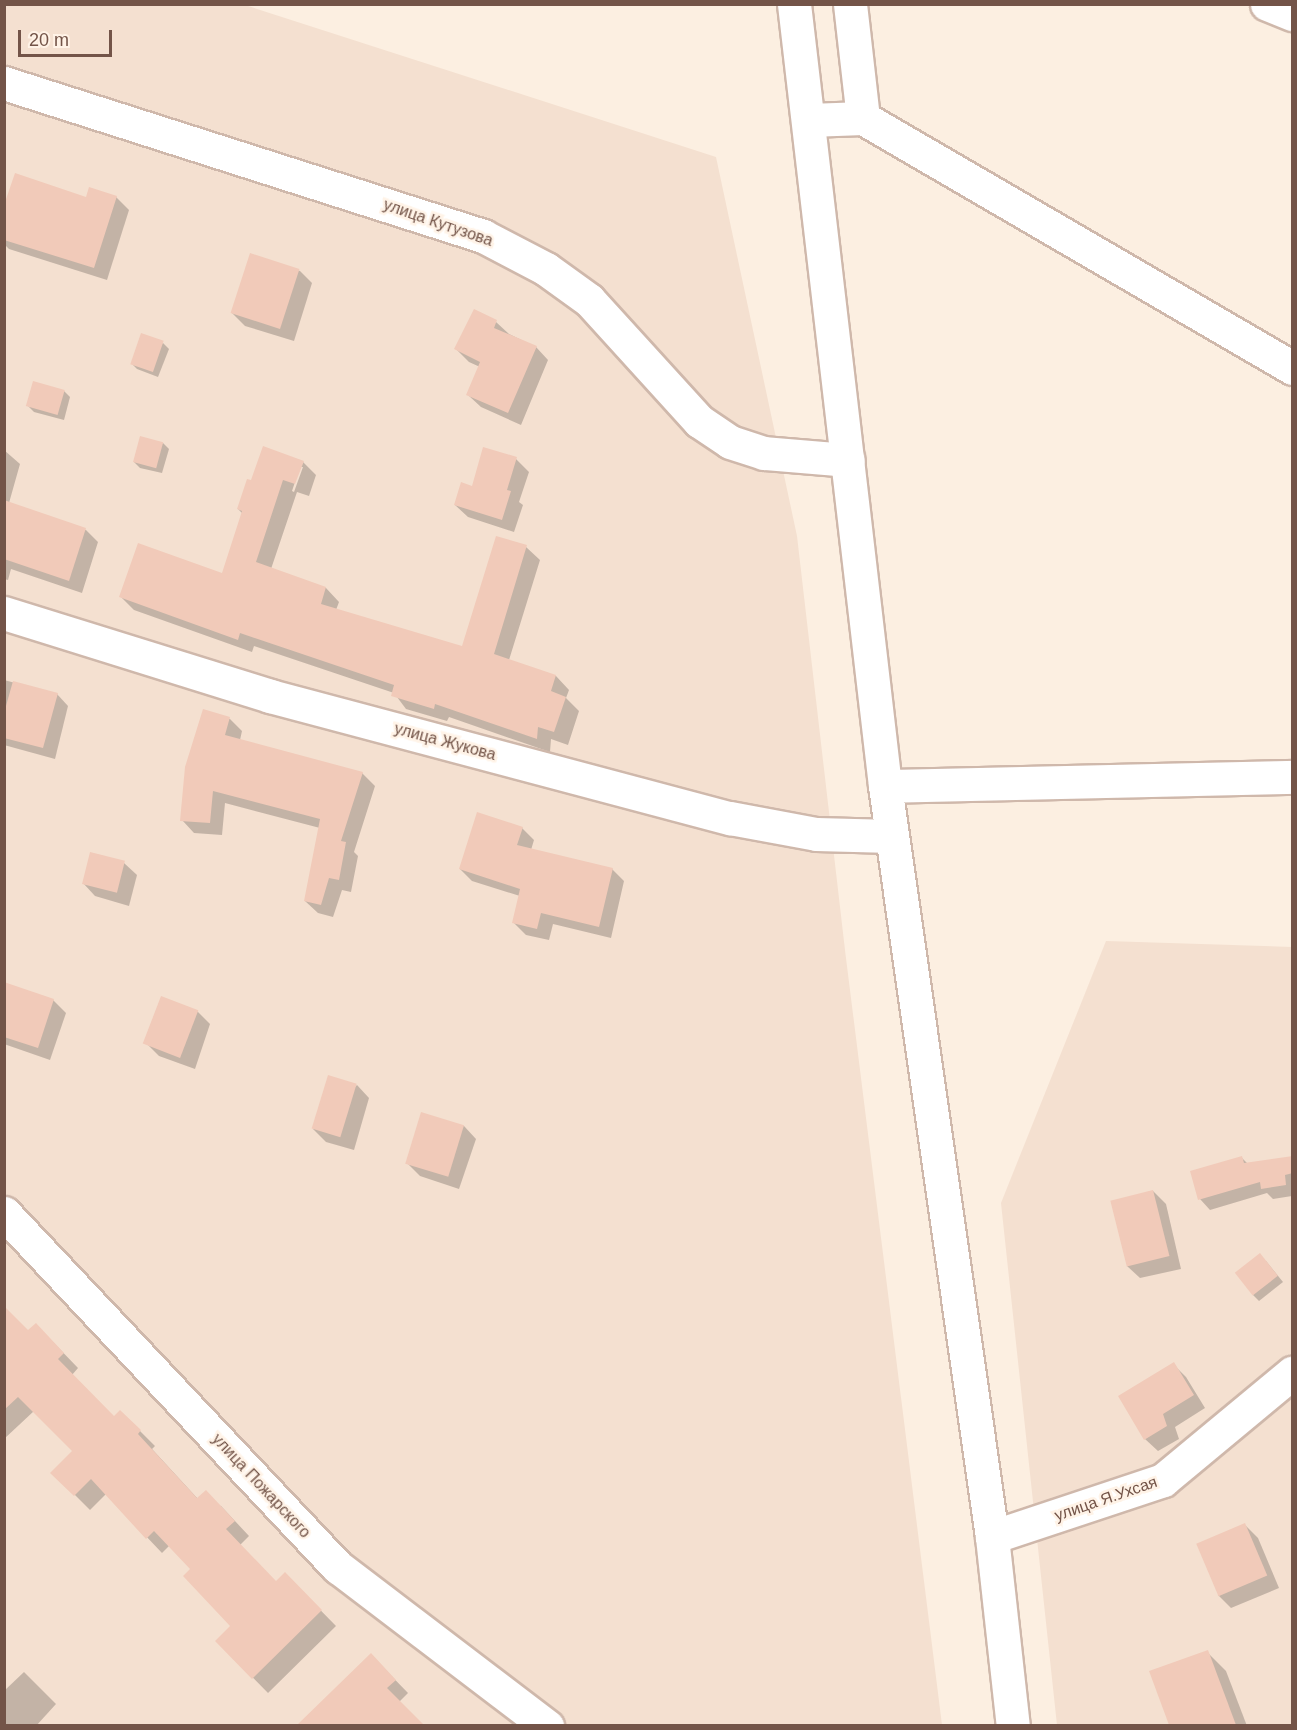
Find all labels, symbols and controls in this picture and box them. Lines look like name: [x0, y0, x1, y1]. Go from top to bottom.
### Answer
scale bar: [21, 18, 116, 56]
text: 20 m: [29, 30, 69, 50]
street label: улица Кутузова: [381, 195, 495, 251]
street label: улица Жукова: [392, 719, 498, 765]
street label: улица Пожарского: [208, 1430, 314, 1542]
street label: улица Я.Ухсая: [1052, 1472, 1160, 1526]

